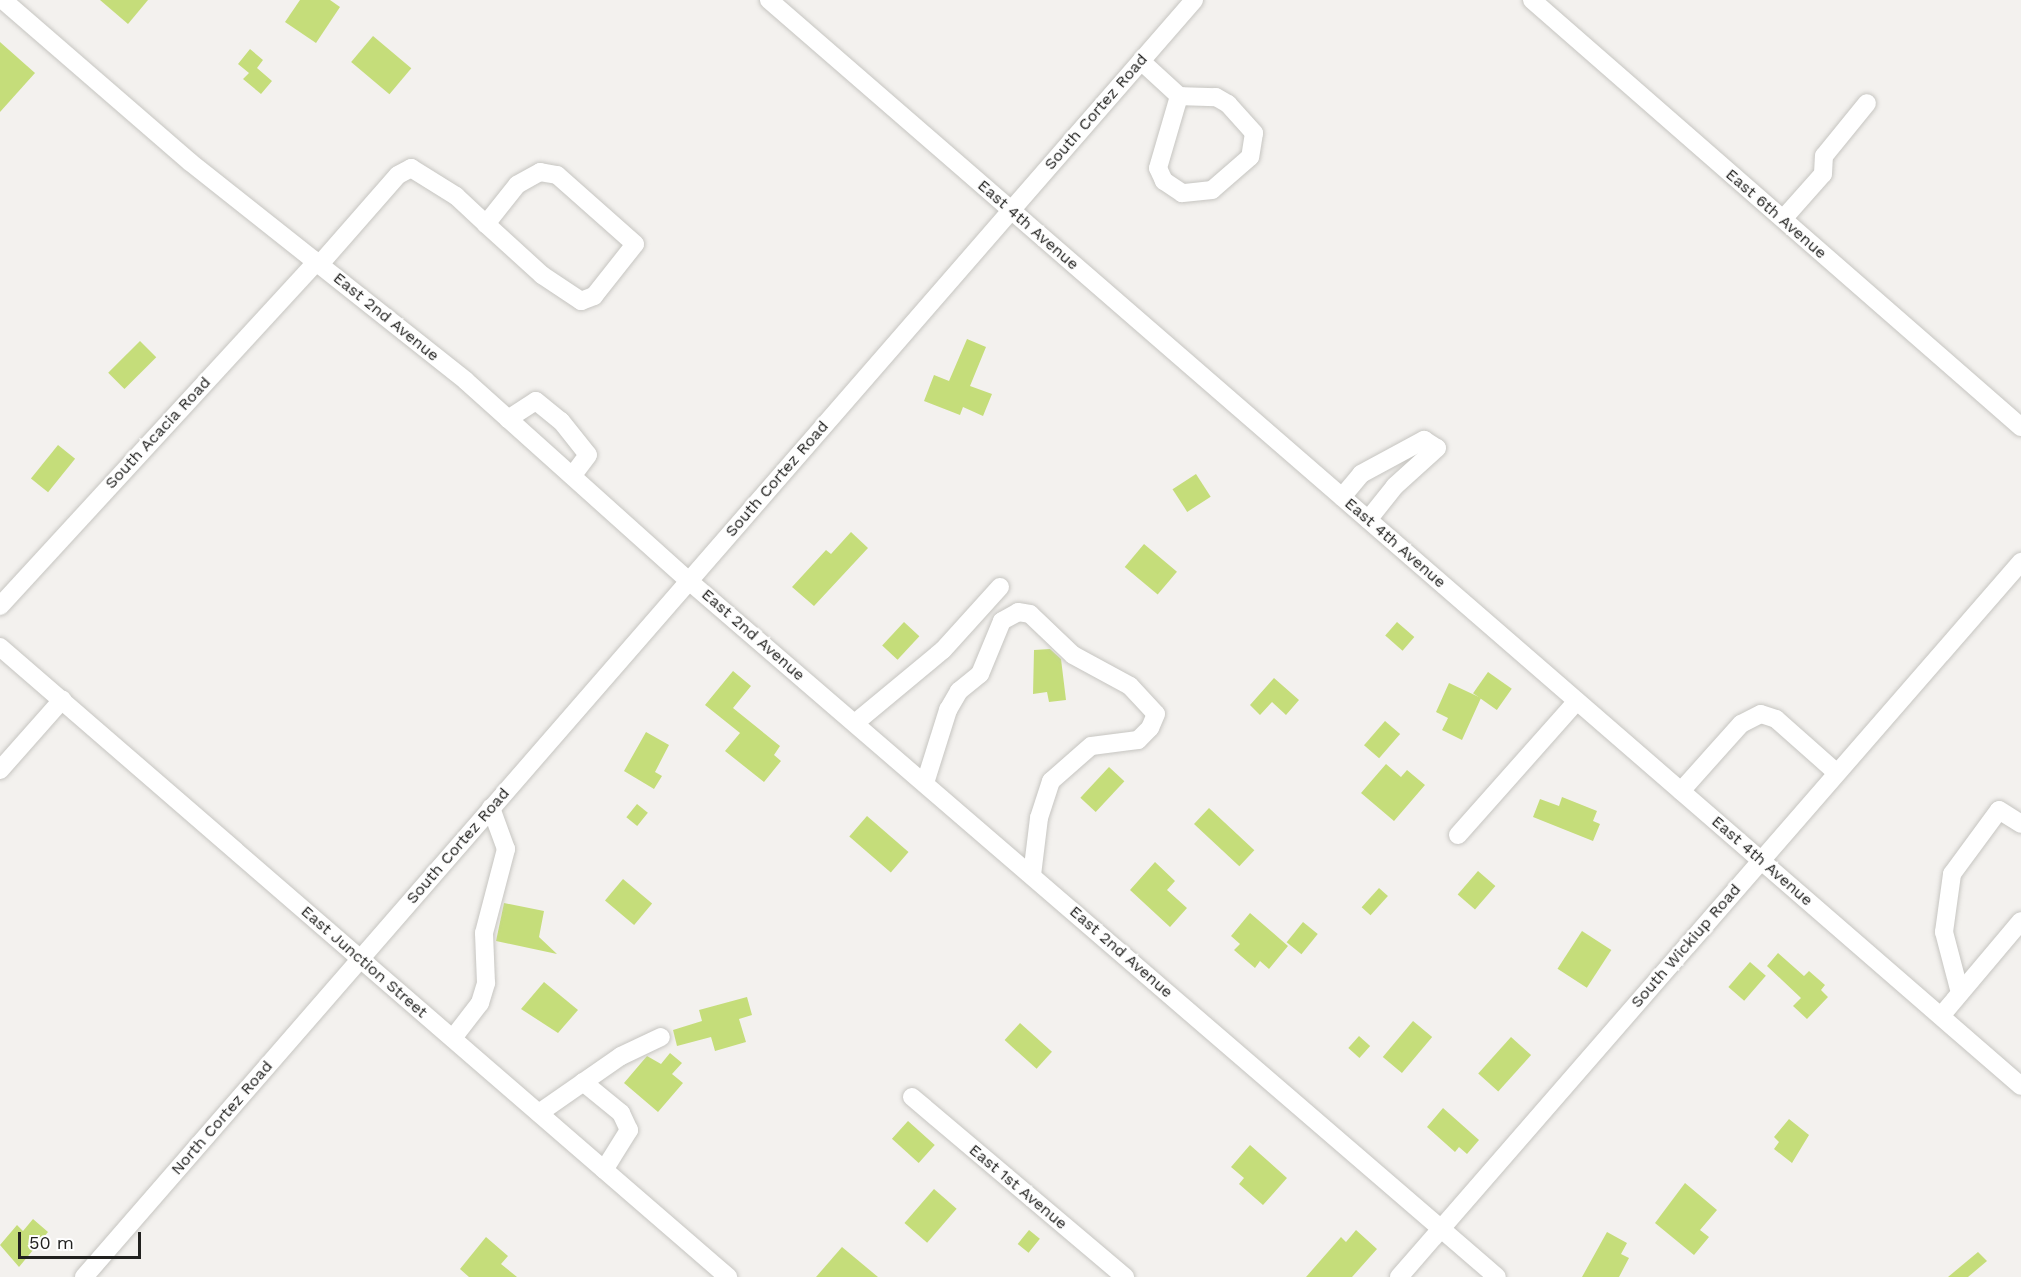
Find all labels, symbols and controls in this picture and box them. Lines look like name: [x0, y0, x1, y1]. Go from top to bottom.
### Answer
street label: South Cortez Road: [1040, 50, 1152, 174]
street label: East 6th Avenue: [1721, 165, 1831, 263]
street label: East 4th Avenue: [973, 176, 1083, 274]
street label: East 2nd Avenue: [329, 268, 443, 366]
street label: South Acacia Road: [101, 373, 215, 493]
street label: South Cortez Road: [721, 417, 833, 541]
street label: East 4th Avenue: [1340, 494, 1450, 592]
street label: East 2nd Avenue: [697, 585, 809, 685]
street label: South Cortez Road: [402, 784, 514, 908]
street label: East 4th Avenue: [1707, 812, 1817, 910]
street label: South Wickiup Road: [1627, 880, 1745, 1012]
street label: East Junction Street: [297, 902, 431, 1022]
street label: East 2nd Avenue: [1065, 902, 1177, 1002]
street label: North Cortez Road: [167, 1057, 277, 1179]
street label: East 1st Avenue: [965, 1140, 1071, 1234]
scale bar: [21, 1220, 144, 1258]
text: 50 m: [29, 1232, 74, 1253]

